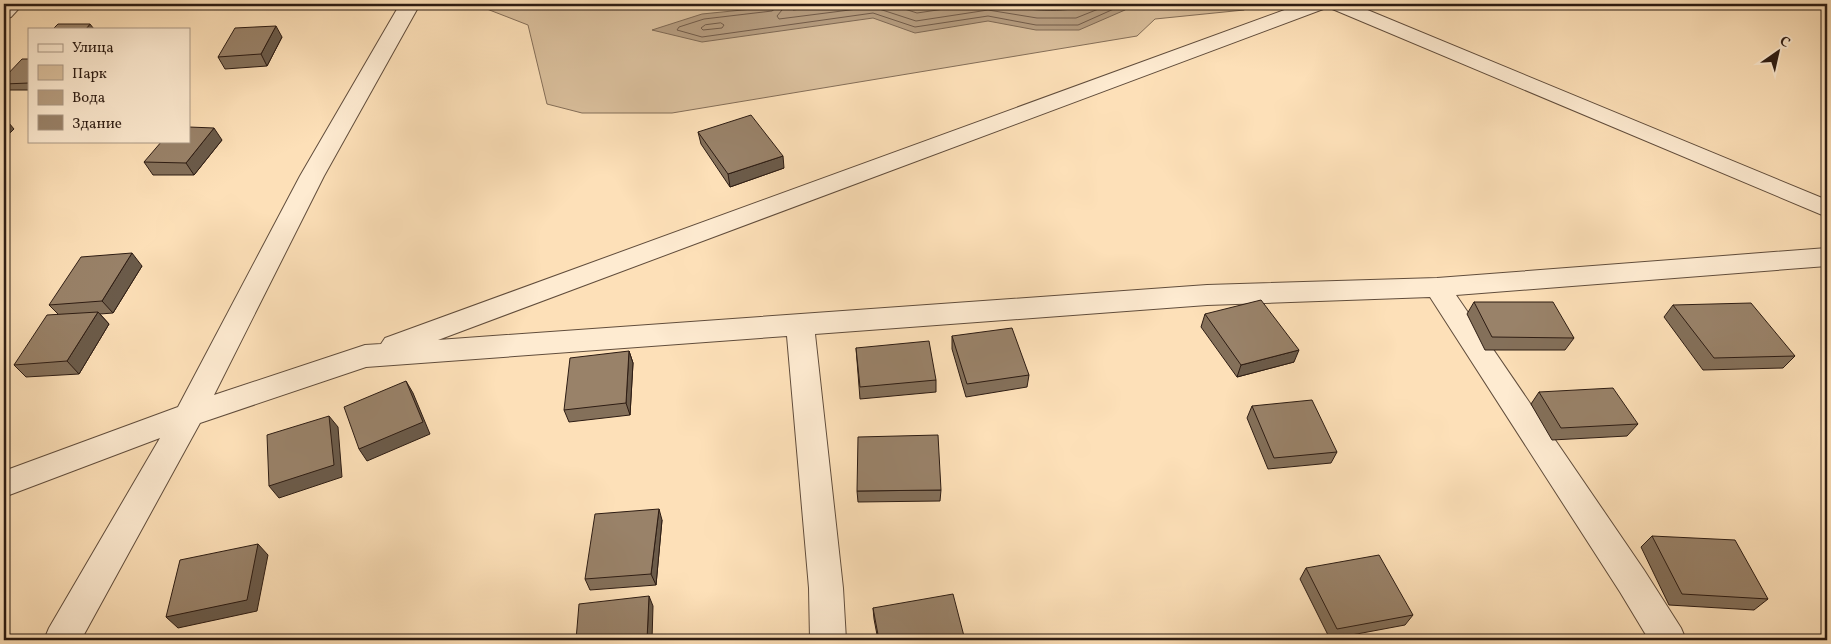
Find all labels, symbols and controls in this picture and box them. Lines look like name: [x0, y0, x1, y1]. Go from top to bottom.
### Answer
legend: [28, 28, 190, 142]
north arrow: [1754, 28, 1804, 78]
text: С: [1775, 32, 1793, 53]
text: Улица: [72, 38, 114, 59]
text: Парк: [72, 64, 107, 85]
text: Вода: [72, 88, 105, 109]
text: Здание: [72, 114, 122, 135]

